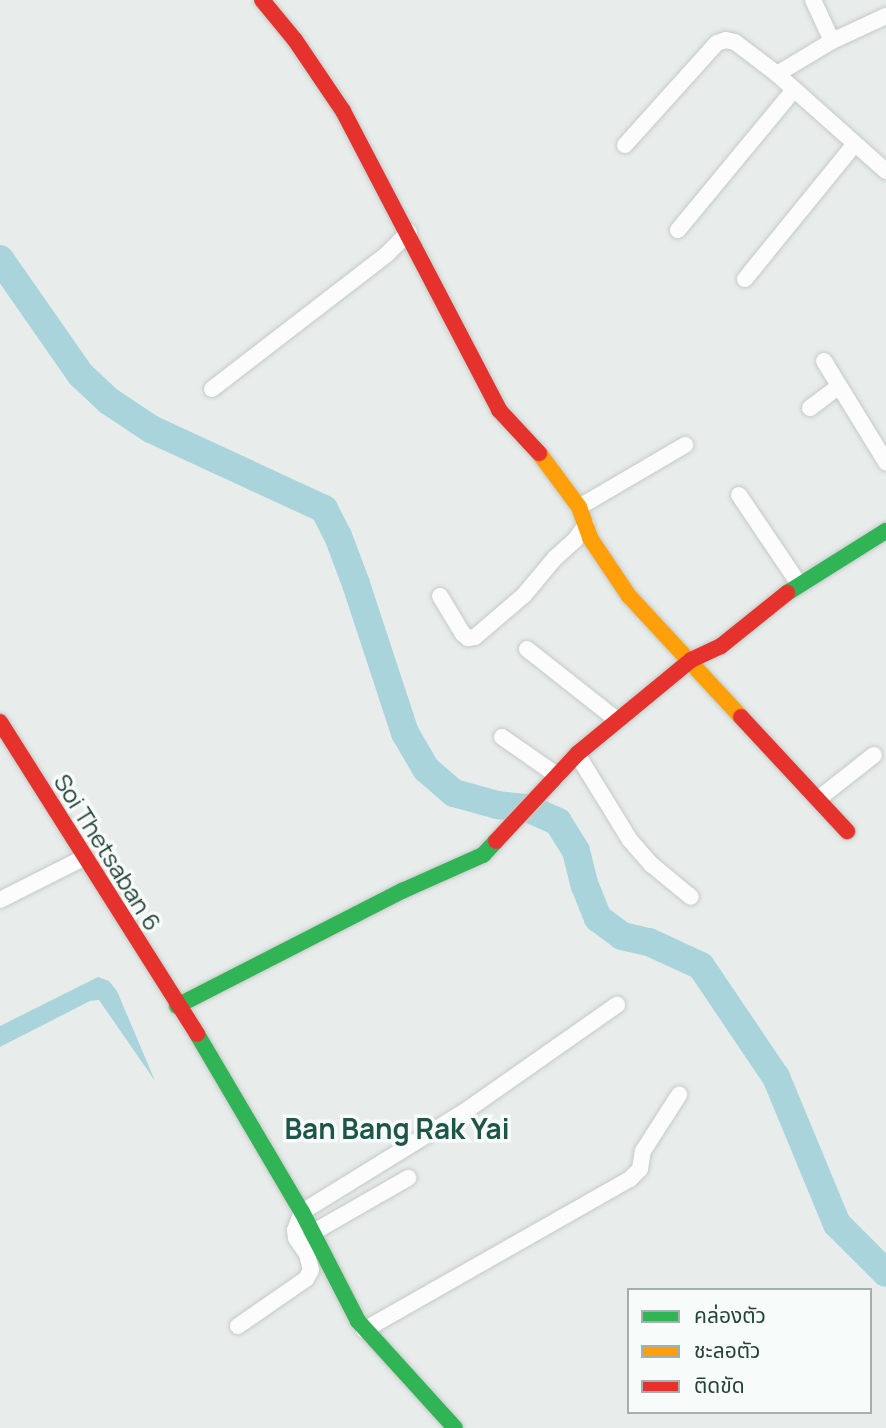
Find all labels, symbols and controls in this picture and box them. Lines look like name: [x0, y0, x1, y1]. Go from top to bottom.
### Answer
street label: Soi Thetsaban 6: [48, 768, 168, 936]
district label: Ban Bang Rak Yai: [284, 1111, 510, 1145]
legend: [627, 1288, 872, 1414]
text: คล่องตัว: [694, 1301, 766, 1329]
text: ชะลอตัว: [694, 1336, 760, 1364]
text: ติดขัด: [694, 1371, 745, 1399]

